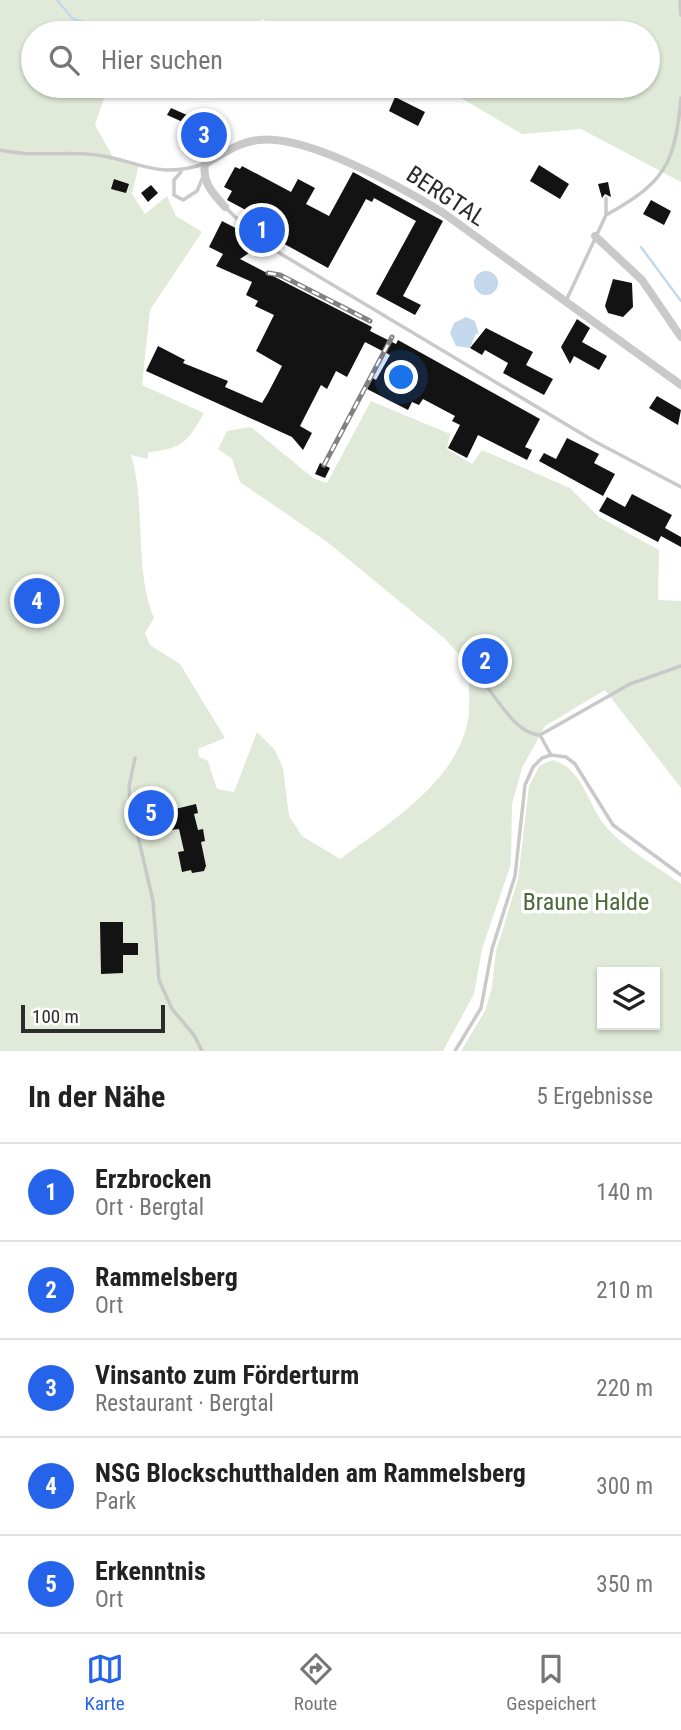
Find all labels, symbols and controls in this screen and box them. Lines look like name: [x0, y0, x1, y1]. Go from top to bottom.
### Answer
search box: [21, 21, 660, 98]
icon: search: [45, 41, 83, 79]
text: Hier suchen: [101, 45, 223, 75]
pin: 3: [181, 109, 227, 161]
street label: BERGTAL: [401, 160, 491, 232]
pin: 1: [239, 204, 285, 256]
your location: [384, 360, 418, 394]
pin: 4: [14, 575, 60, 627]
pin: 2: [462, 635, 508, 687]
pin: 5: [128, 787, 174, 839]
park label: Braune Halde: [523, 888, 649, 916]
map controls: [597, 967, 660, 1030]
button: layers: [597, 967, 660, 1030]
scale bar: [21, 1002, 164, 1034]
text: 100 m: [32, 1005, 79, 1028]
text: In der Nähe: [28, 1079, 165, 1114]
text: 5 Ergebnisse: [536, 1083, 653, 1110]
text: Erzbrocken: [95, 1164, 211, 1194]
text: 1: [45, 1179, 57, 1206]
text: 140 m: [596, 1179, 653, 1206]
text: Ort · Bergtal: [95, 1194, 204, 1221]
text: Rammelsberg: [95, 1262, 238, 1292]
text: 2: [45, 1277, 57, 1304]
text: 210 m: [596, 1277, 653, 1304]
text: Ort: [95, 1292, 123, 1319]
text: Vinsanto zum Förderturm: [95, 1360, 359, 1390]
text: 3: [45, 1375, 57, 1402]
text: 220 m: [596, 1375, 653, 1402]
text: Restaurant · Bergtal: [95, 1390, 274, 1417]
text: NSG Blockschutthalden am Rammelsberg: [95, 1458, 526, 1488]
text: 4: [45, 1473, 57, 1500]
text: 300 m: [596, 1473, 653, 1500]
text: Park: [95, 1488, 136, 1515]
text: Erkenntnis: [95, 1556, 206, 1586]
text: 5: [45, 1571, 57, 1598]
text: 350 m: [596, 1571, 653, 1598]
text: Ort: [95, 1586, 123, 1613]
tab: Karte: [85, 1650, 125, 1715]
tab: Route: [294, 1650, 337, 1715]
tab: Gespeichert: [506, 1650, 596, 1715]

